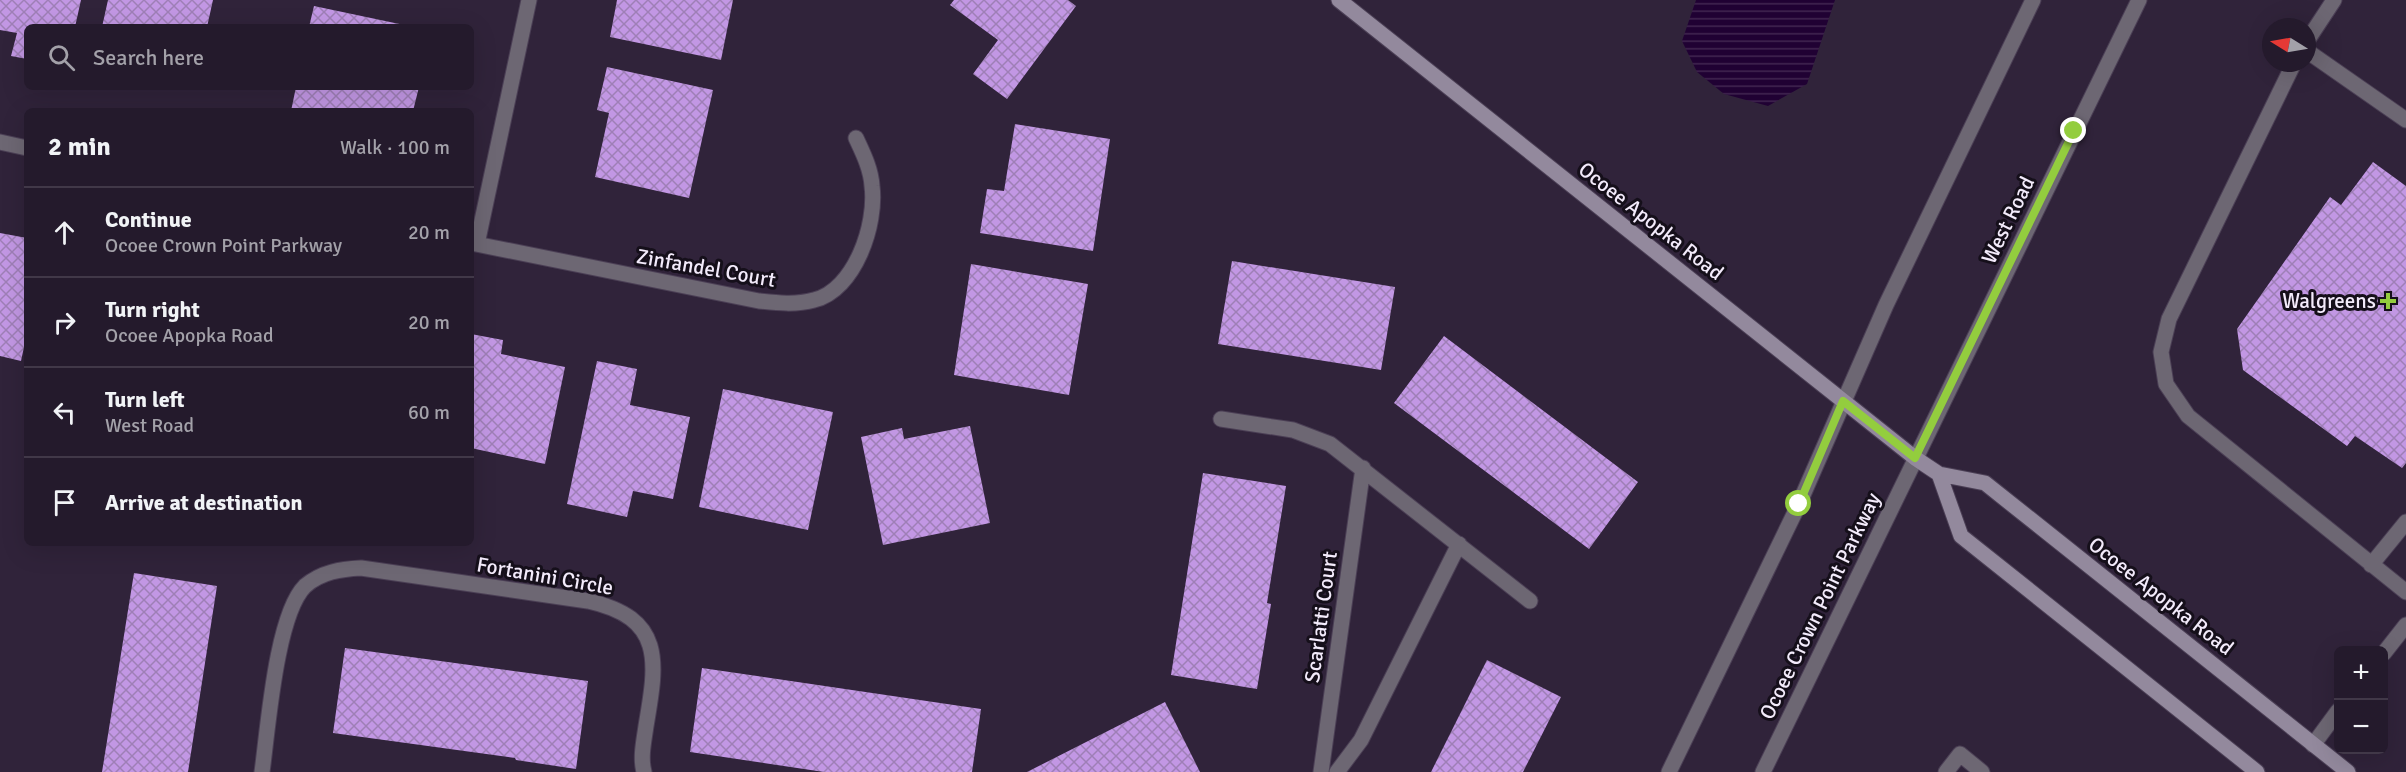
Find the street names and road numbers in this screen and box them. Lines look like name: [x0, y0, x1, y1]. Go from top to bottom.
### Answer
street label: Ocoee Apopka Road: [1573, 156, 1729, 286]
street label: West Road: [1976, 172, 2040, 268]
street label: Zinfandel Court: [634, 243, 778, 293]
street label: Ocoee Crown Point Parkway: [1754, 488, 1886, 724]
street label: Ocoee Apopka Road: [2083, 531, 2239, 661]
street label: Scarlatti Court: [1299, 550, 1343, 684]
street label: Fortanini Circle: [475, 551, 615, 601]

